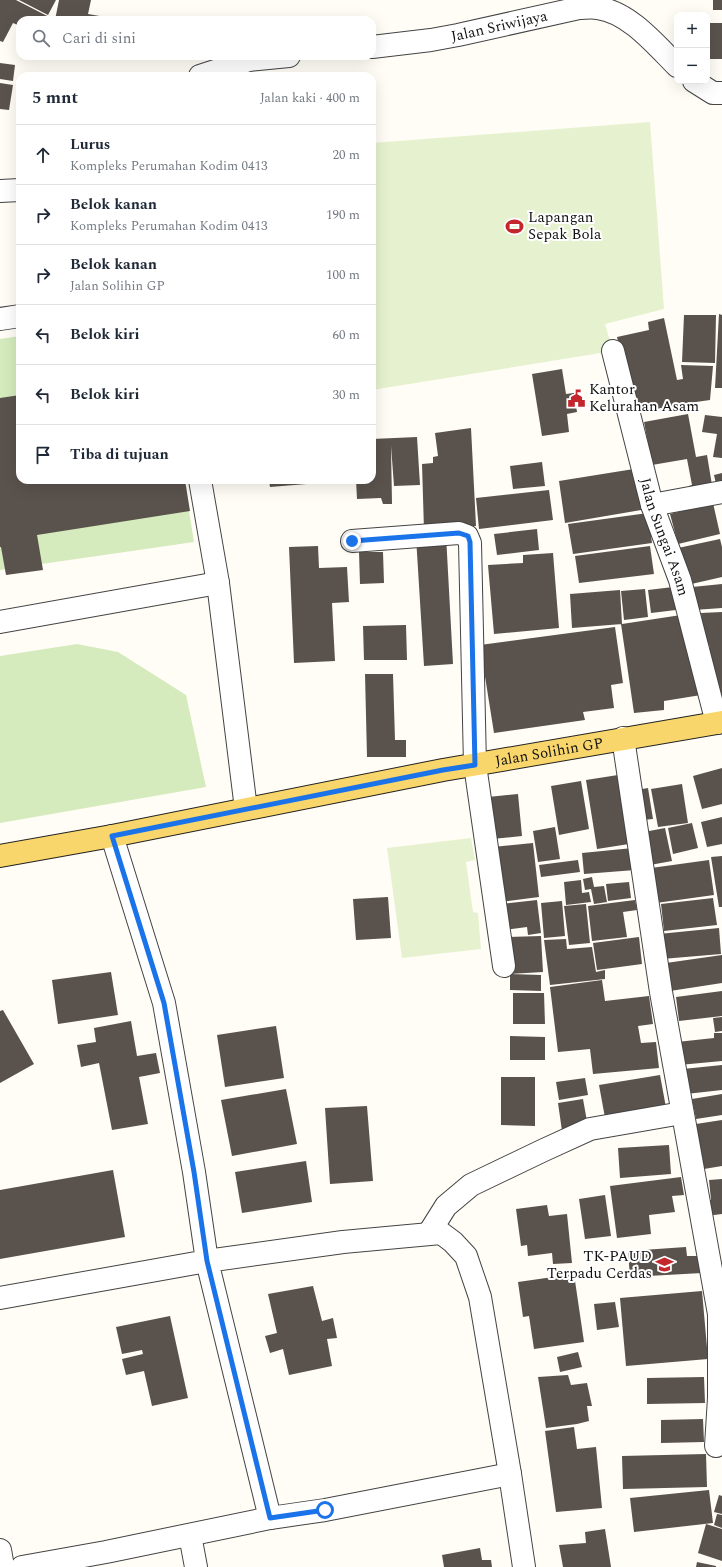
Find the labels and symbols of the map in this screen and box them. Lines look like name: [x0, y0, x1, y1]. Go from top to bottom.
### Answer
street label: Jalan Sriwijaya: [449, 4, 550, 48]
place label: Lapangan Sepak Bola: [528, 206, 602, 246]
sports icon: Lapangan Sepak Bola: [505, 216, 525, 236]
place label: Kantor Kelurahan Asam: [589, 378, 699, 418]
public building icon: Kantor Kelurahan Asam: [566, 388, 586, 408]
street label: Jalan Sungai Asam: [634, 475, 695, 599]
route end: [343, 532, 361, 550]
street label: Jalan Solihin GP: [493, 732, 605, 773]
place label: TK-PAUD Terpadu Cerdas: [547, 1245, 652, 1285]
school or university icon: TK-PAUD Terpadu Cerdas: [655, 1255, 675, 1275]
route start: [316, 1501, 334, 1519]

